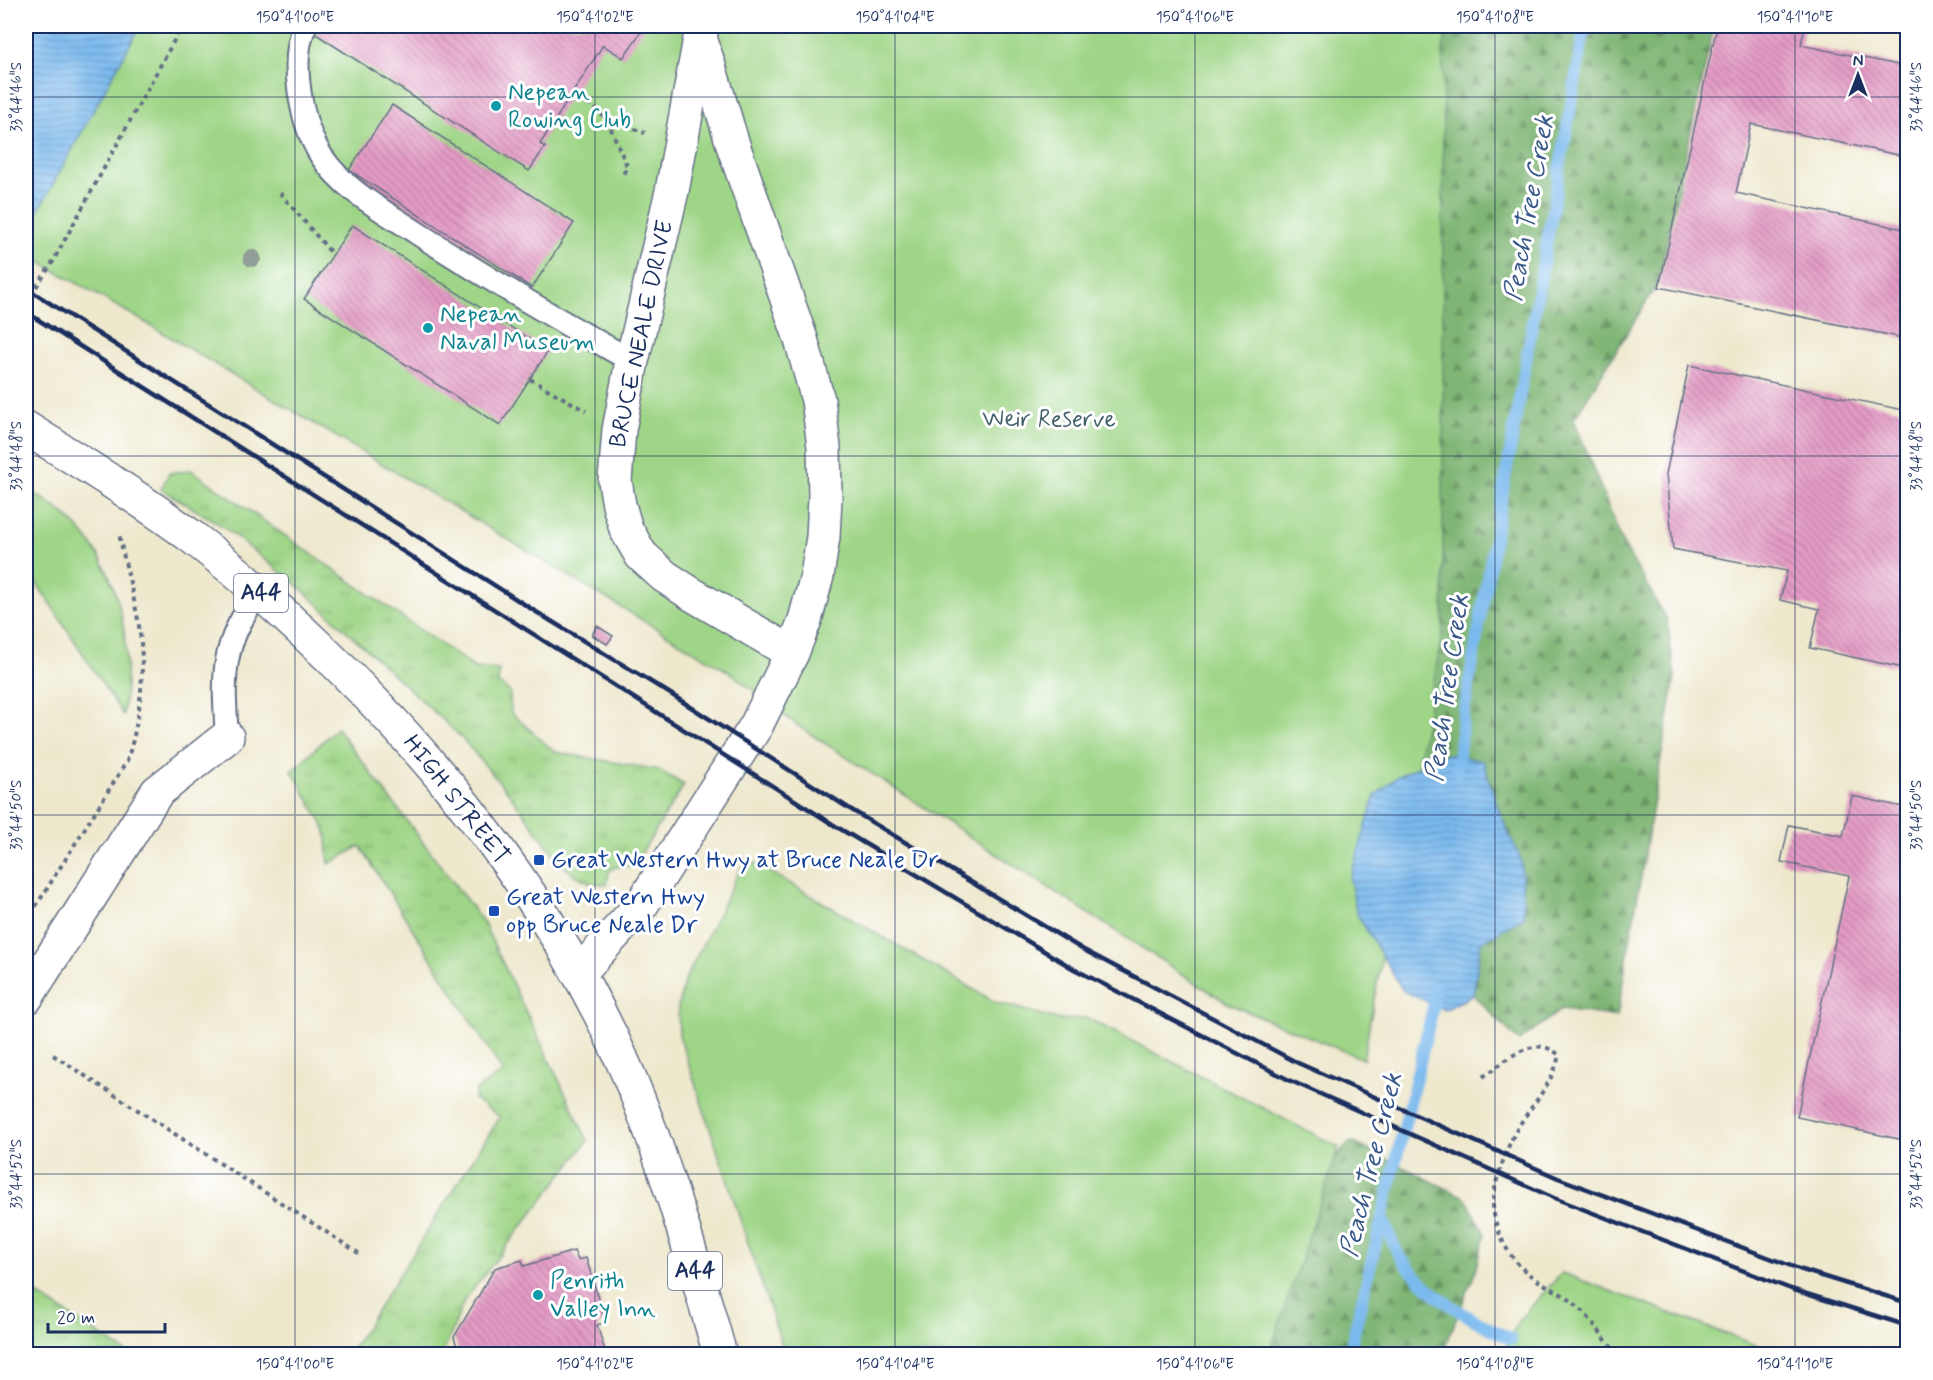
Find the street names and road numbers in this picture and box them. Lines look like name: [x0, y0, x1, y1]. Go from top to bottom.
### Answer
street label: BRUCE NEALE DRIVE: [603, 217, 681, 451]
road number: A44: [234, 574, 288, 612]
street label: HIGH STREET: [395, 729, 517, 871]
road number: A44: [668, 1252, 722, 1290]

